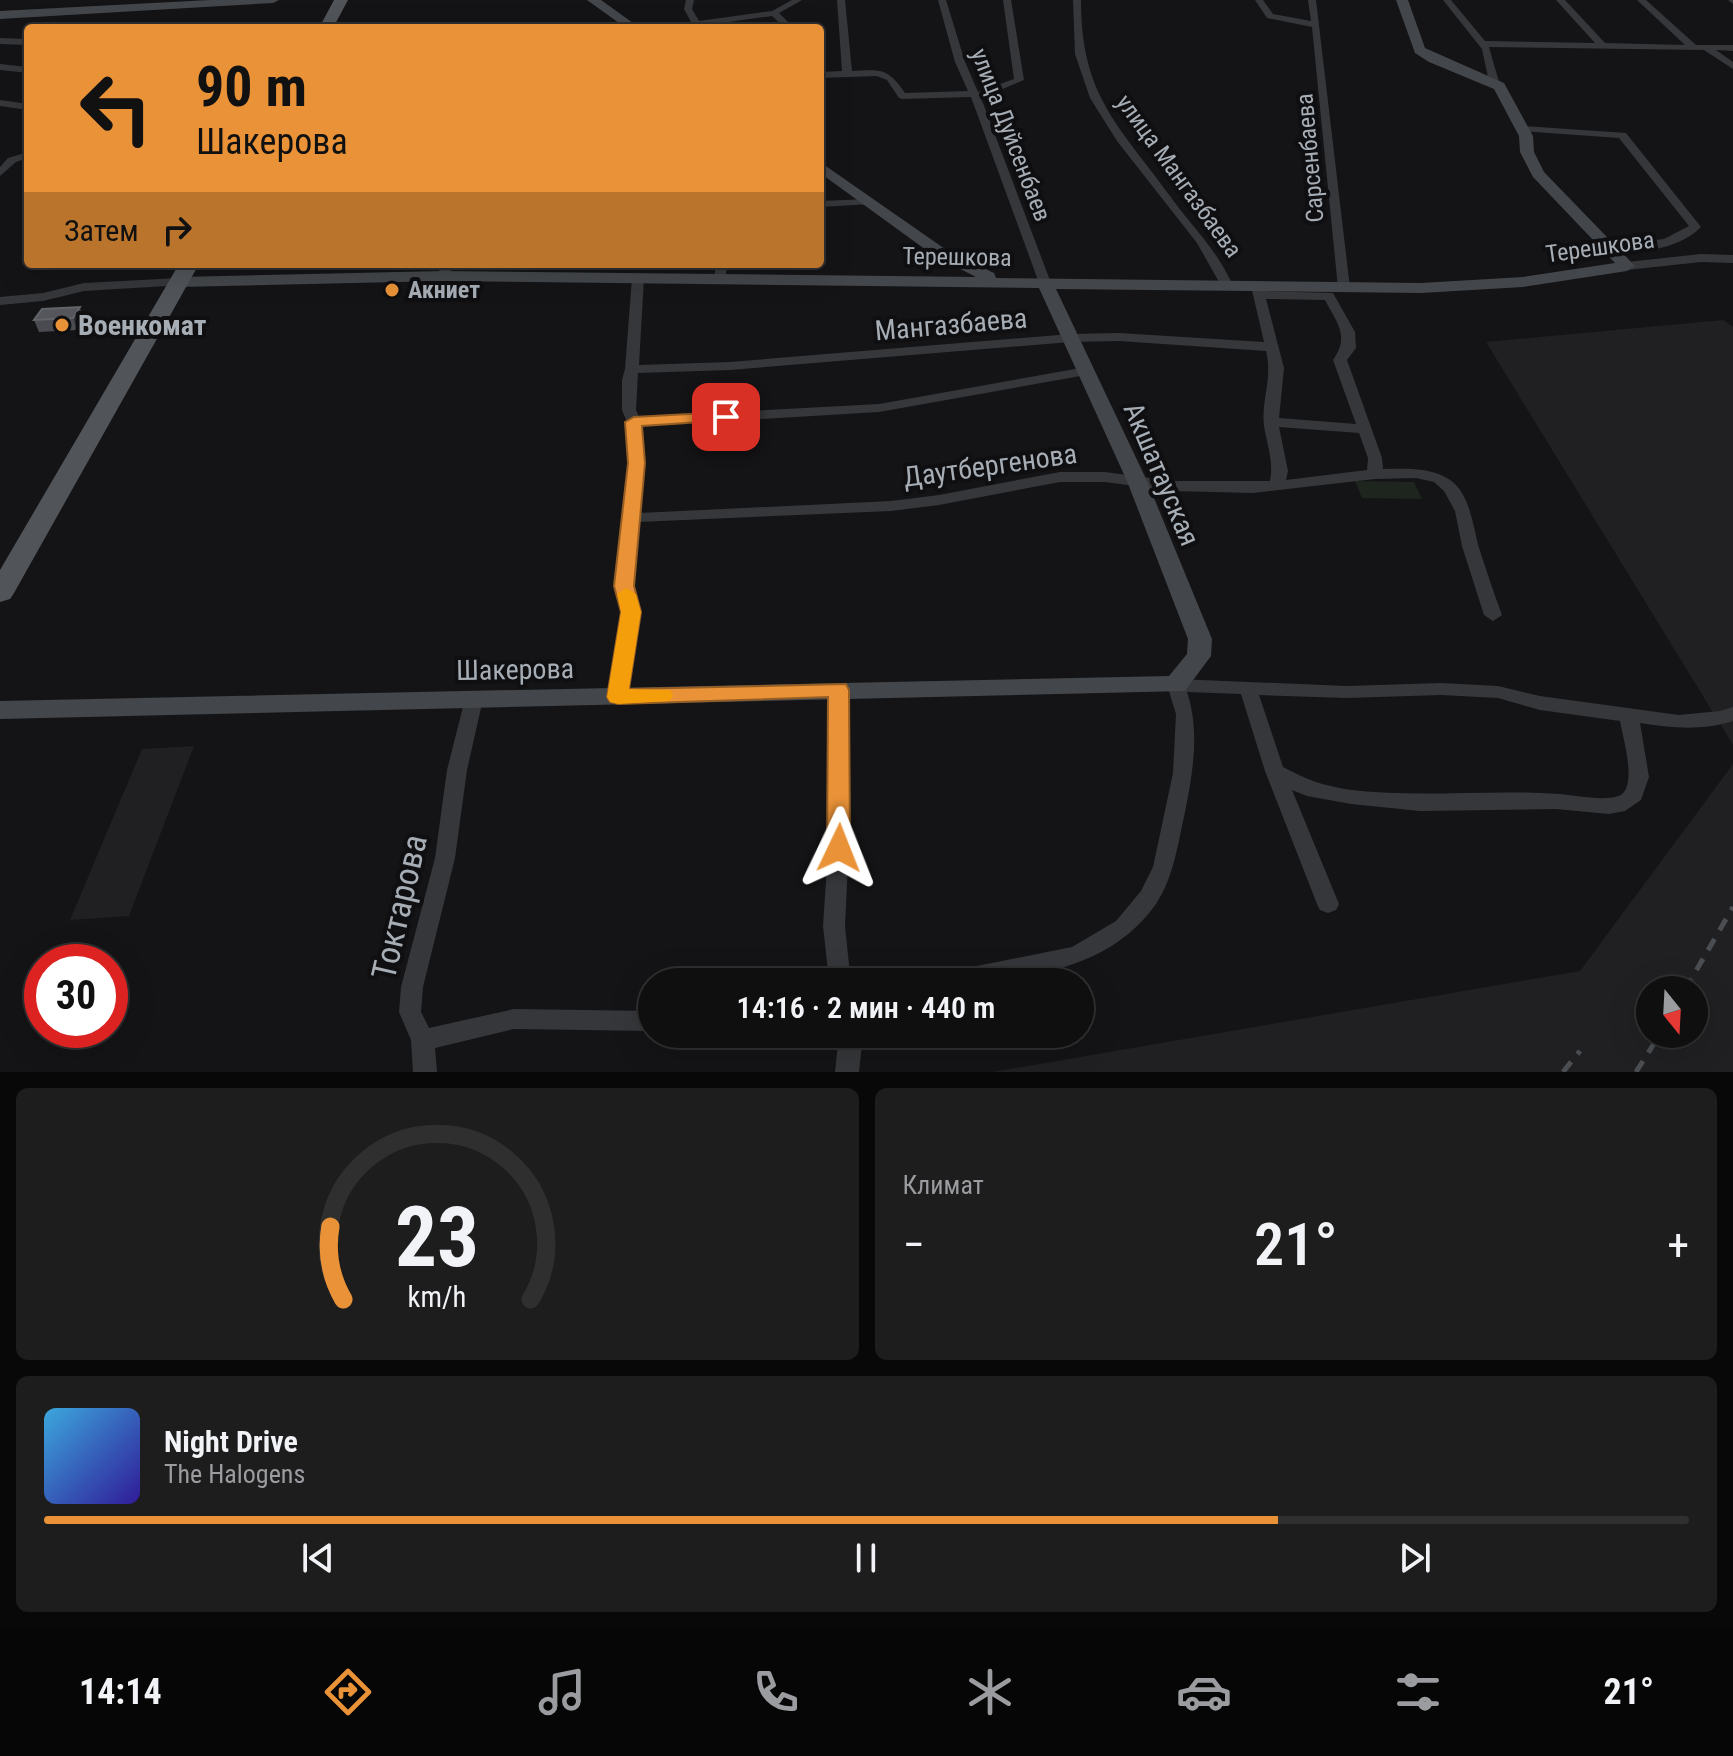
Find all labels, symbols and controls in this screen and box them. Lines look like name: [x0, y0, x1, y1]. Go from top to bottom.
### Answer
street label: улица Дуйсенбаев: [965, 45, 1057, 225]
text: 90 m: [196, 54, 307, 120]
icon: left: [64, 56, 168, 160]
street label: улица Мангазбаева: [1111, 89, 1247, 263]
street label: Сарсенбаева: [1290, 92, 1330, 224]
text: Шакерова: [196, 121, 348, 163]
icon: right: [155, 208, 199, 252]
text: Затем: [64, 213, 139, 248]
street label: Терешкова: [1544, 226, 1656, 268]
street label: Терешкова: [902, 242, 1012, 272]
place label: Акниет: [408, 276, 480, 304]
marker: Акниет: [383, 281, 401, 299]
street label: Мангазбаева: [874, 301, 1029, 348]
place label: Военкомат: [78, 309, 207, 342]
marker: Военкомат: [53, 316, 71, 334]
pin: [692, 383, 760, 451]
icon: arrive: [704, 395, 748, 439]
street label: Акшатауская: [1117, 398, 1206, 551]
street label: Даутбергенова: [901, 437, 1079, 494]
street label: Шакерова: [456, 652, 574, 687]
position arrow: [797, 806, 881, 890]
street label: Токтарова: [363, 831, 435, 983]
speed limit sign: 30: [24, 944, 128, 1048]
north arrow: [1636, 976, 1708, 1048]
map controls: [1636, 976, 1708, 1048]
text: 14:16 · 2 мин · 440 m: [737, 990, 995, 1025]
text: Климат: [903, 1170, 984, 1200]
text: 23: [395, 1189, 479, 1286]
text: 21°: [1254, 1209, 1338, 1280]
text: −: [903, 1219, 925, 1271]
text: +: [1667, 1219, 1689, 1271]
text: km/h: [408, 1280, 467, 1314]
text: Night Drive: [164, 1424, 298, 1459]
text: The Halogens: [164, 1459, 305, 1489]
icon: previous: [296, 1536, 340, 1580]
icon: pause: [844, 1536, 888, 1580]
icon: next: [1393, 1536, 1437, 1580]
icon: directions: [320, 1664, 376, 1720]
icon: music: [534, 1664, 590, 1720]
icon: phone: [748, 1664, 804, 1720]
icon: climate: [962, 1664, 1018, 1720]
icon: car: [1176, 1664, 1232, 1720]
icon: filters: [1390, 1664, 1446, 1720]
text: 14:14: [79, 1671, 162, 1713]
text: 21°: [1604, 1671, 1654, 1713]

